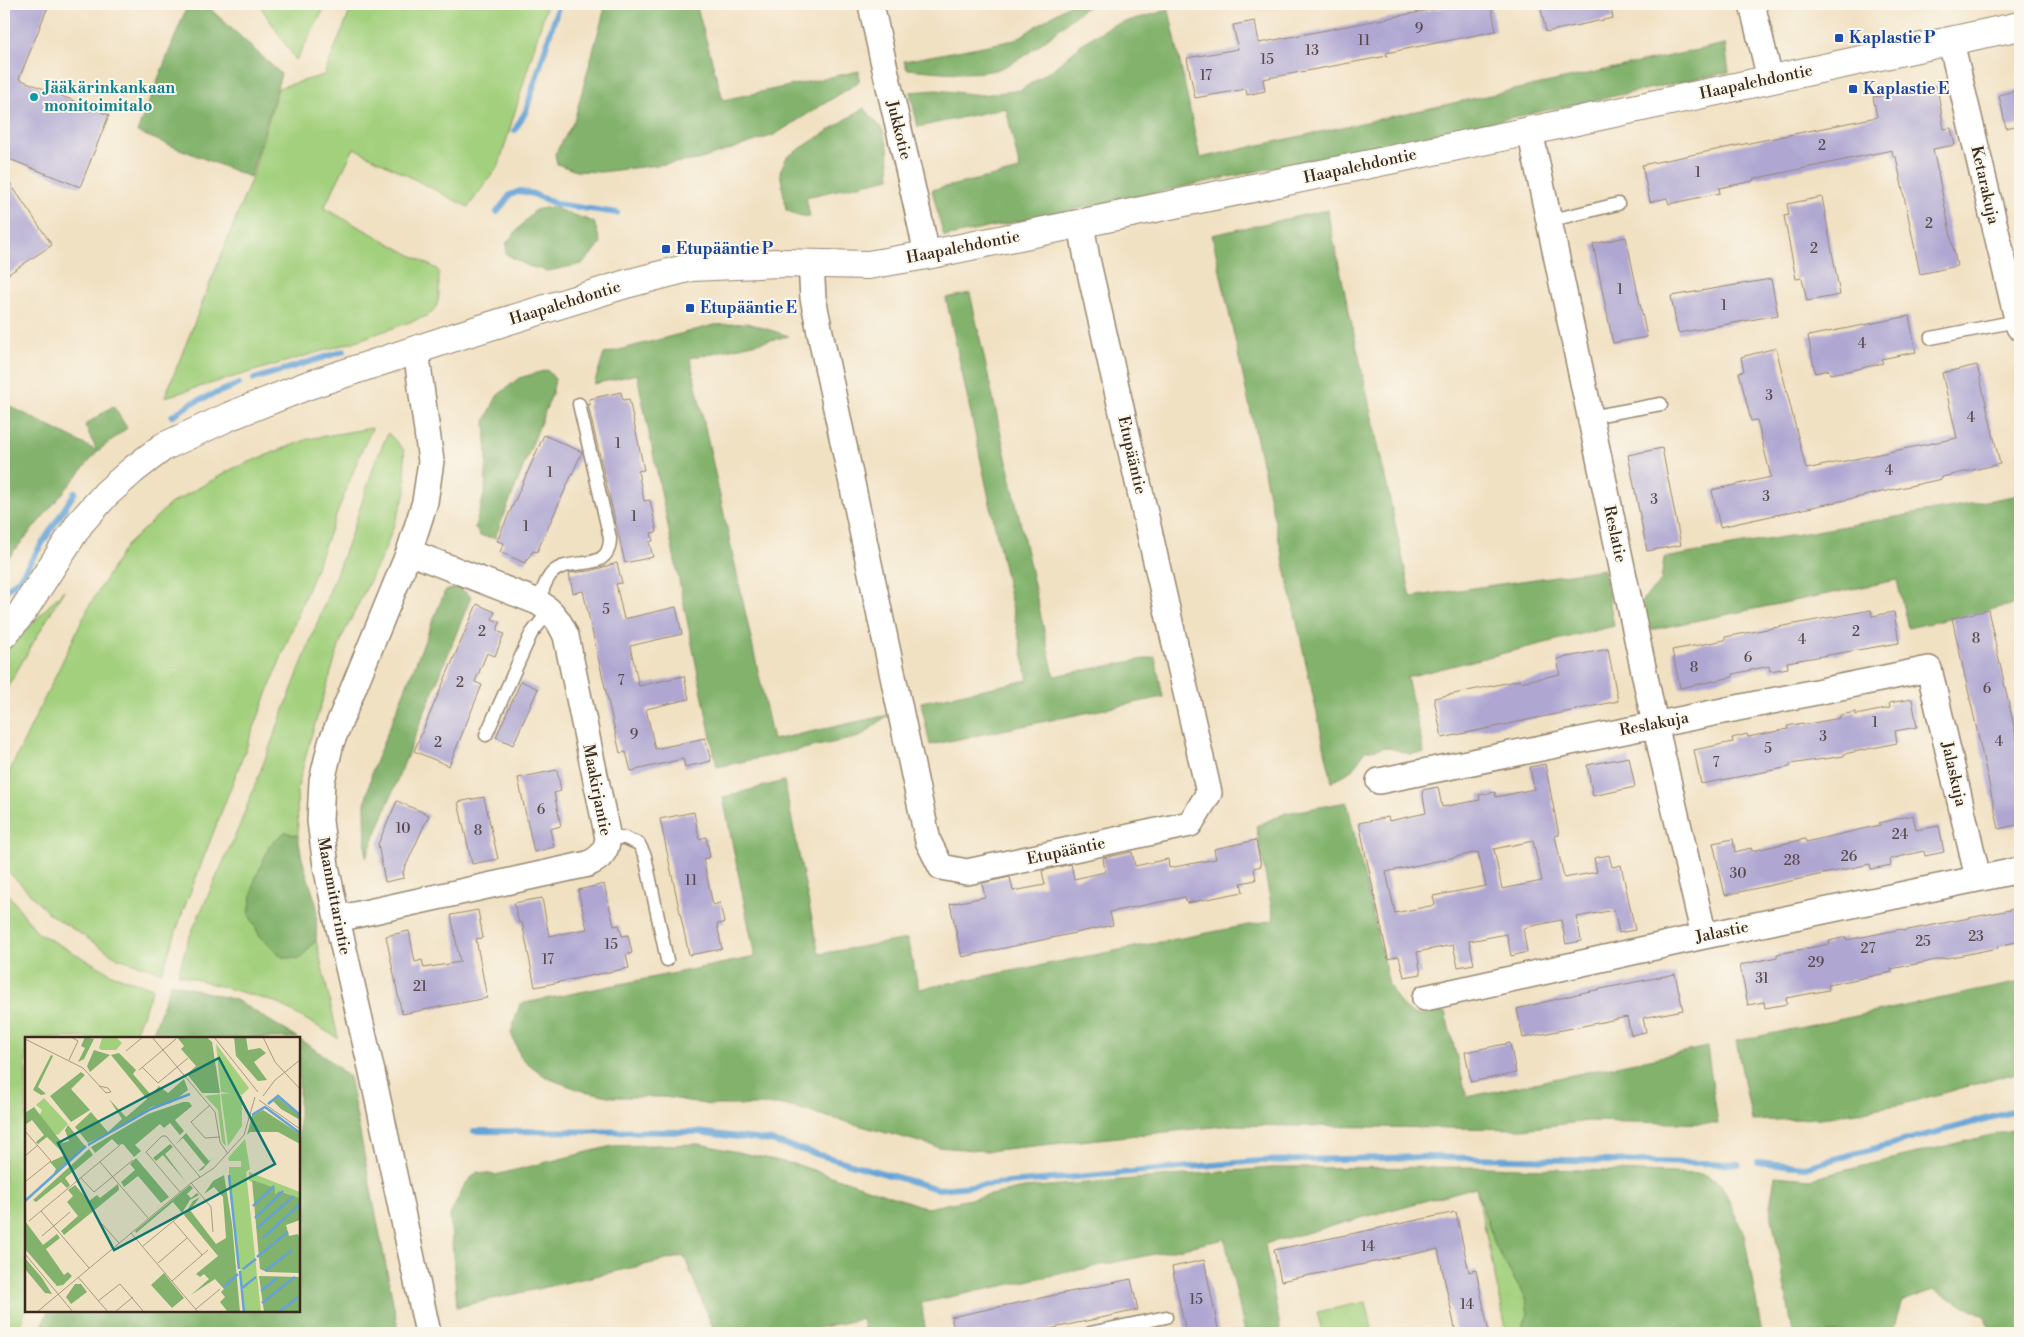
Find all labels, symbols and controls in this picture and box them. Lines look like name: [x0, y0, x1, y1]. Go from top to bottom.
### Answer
house number: 9: [1415, 20, 1423, 38]
place label: Kaplastie P: [1849, 28, 1936, 48]
house number: 11: [1358, 32, 1370, 50]
marker: Kaplastie P: [1833, 32, 1845, 44]
house number: 13: [1305, 42, 1319, 60]
house number: 15: [1260, 51, 1274, 69]
street label: Haapalehdontie: [1698, 60, 1814, 104]
house number: 17: [1200, 67, 1212, 85]
place label: Jääkärinkankaan monitoimitalo: [42, 78, 175, 116]
place label: Kaplastie E: [1863, 79, 1949, 99]
marker: Kaplastie E: [1847, 83, 1859, 95]
marker: Jääkärinkankaan monitoimitalo: [28, 91, 40, 103]
street label: Jukkotie: [882, 97, 916, 162]
house number: 2: [1818, 137, 1826, 155]
street label: Haapalehdontie: [1302, 144, 1418, 188]
street label: Ketarakuja: [1966, 144, 2004, 227]
house number: 1: [1695, 164, 1701, 182]
house number: 2: [1925, 215, 1933, 233]
street label: Haapalehdontie: [904, 226, 1022, 268]
place label: Etupääntie P: [676, 239, 774, 259]
house number: 2: [1810, 240, 1818, 258]
marker: Etupääntie P: [660, 243, 672, 255]
street label: Haapalehdontie: [507, 277, 623, 329]
house number: 1: [1617, 281, 1623, 299]
house number: 1: [1721, 297, 1727, 315]
place label: Etupääntie E: [700, 298, 797, 318]
marker: Etupääntie E: [684, 302, 696, 314]
house number: 4: [1858, 335, 1866, 353]
house number: 3: [1765, 387, 1773, 405]
house number: 4: [1967, 409, 1975, 427]
street label: Etupääntie: [1113, 414, 1151, 496]
house number: 1: [615, 435, 621, 453]
house number: 4: [1885, 462, 1893, 480]
house number: 1: [547, 464, 553, 482]
house number: 3: [1762, 488, 1770, 506]
house number: 3: [1650, 491, 1658, 509]
street label: Reslatie: [1599, 504, 1631, 564]
house number: 1: [631, 508, 637, 526]
house number: 1: [523, 518, 529, 536]
house number: 5: [602, 601, 610, 619]
house number: 2: [478, 623, 486, 641]
house number: 2: [1852, 623, 1860, 641]
house number: 8: [1972, 630, 1980, 648]
house number: 4: [1798, 631, 1806, 649]
house number: 6: [1744, 649, 1753, 667]
house number: 8: [1690, 659, 1698, 677]
house number: 7: [617, 672, 625, 690]
house number: 2: [456, 674, 464, 692]
house number: 6: [1983, 680, 1992, 698]
street label: Reslakuja: [1618, 707, 1691, 741]
house number: 1: [1872, 714, 1878, 732]
house number: 9: [630, 726, 638, 744]
house number: 3: [1819, 728, 1827, 746]
house number: 4: [1995, 733, 2003, 751]
house number: 2: [434, 734, 442, 752]
street label: Jalaskuja: [1937, 739, 1971, 809]
house number: 5: [1764, 740, 1772, 758]
street label: Maakirjantie: [578, 742, 616, 838]
house number: 7: [1712, 754, 1720, 772]
house number: 6: [537, 801, 546, 819]
house number: 10: [396, 820, 410, 838]
house number: 8: [474, 822, 482, 840]
house number: 24: [1892, 826, 1908, 844]
street label: Etupääntie: [1025, 833, 1107, 869]
street label: Maanmittarintie: [313, 835, 355, 957]
house number: 26: [1841, 848, 1858, 866]
house number: 28: [1784, 852, 1800, 870]
house number: 30: [1729, 865, 1747, 883]
house number: 11: [685, 872, 697, 890]
street label: Jalastie: [1693, 917, 1750, 948]
house number: 23: [1968, 928, 1984, 946]
house number: 25: [1915, 933, 1931, 951]
house number: 15: [604, 936, 618, 954]
house number: 27: [1861, 940, 1875, 958]
house number: 17: [542, 951, 554, 969]
house number: 29: [1808, 954, 1824, 972]
house number: 31: [1755, 970, 1769, 988]
house number: 21: [413, 978, 427, 996]
inset map: [25, 1037, 300, 1312]
house number: 14: [1361, 1238, 1375, 1256]
house number: 15: [1189, 1291, 1203, 1309]
house number: 14: [1460, 1296, 1474, 1314]

